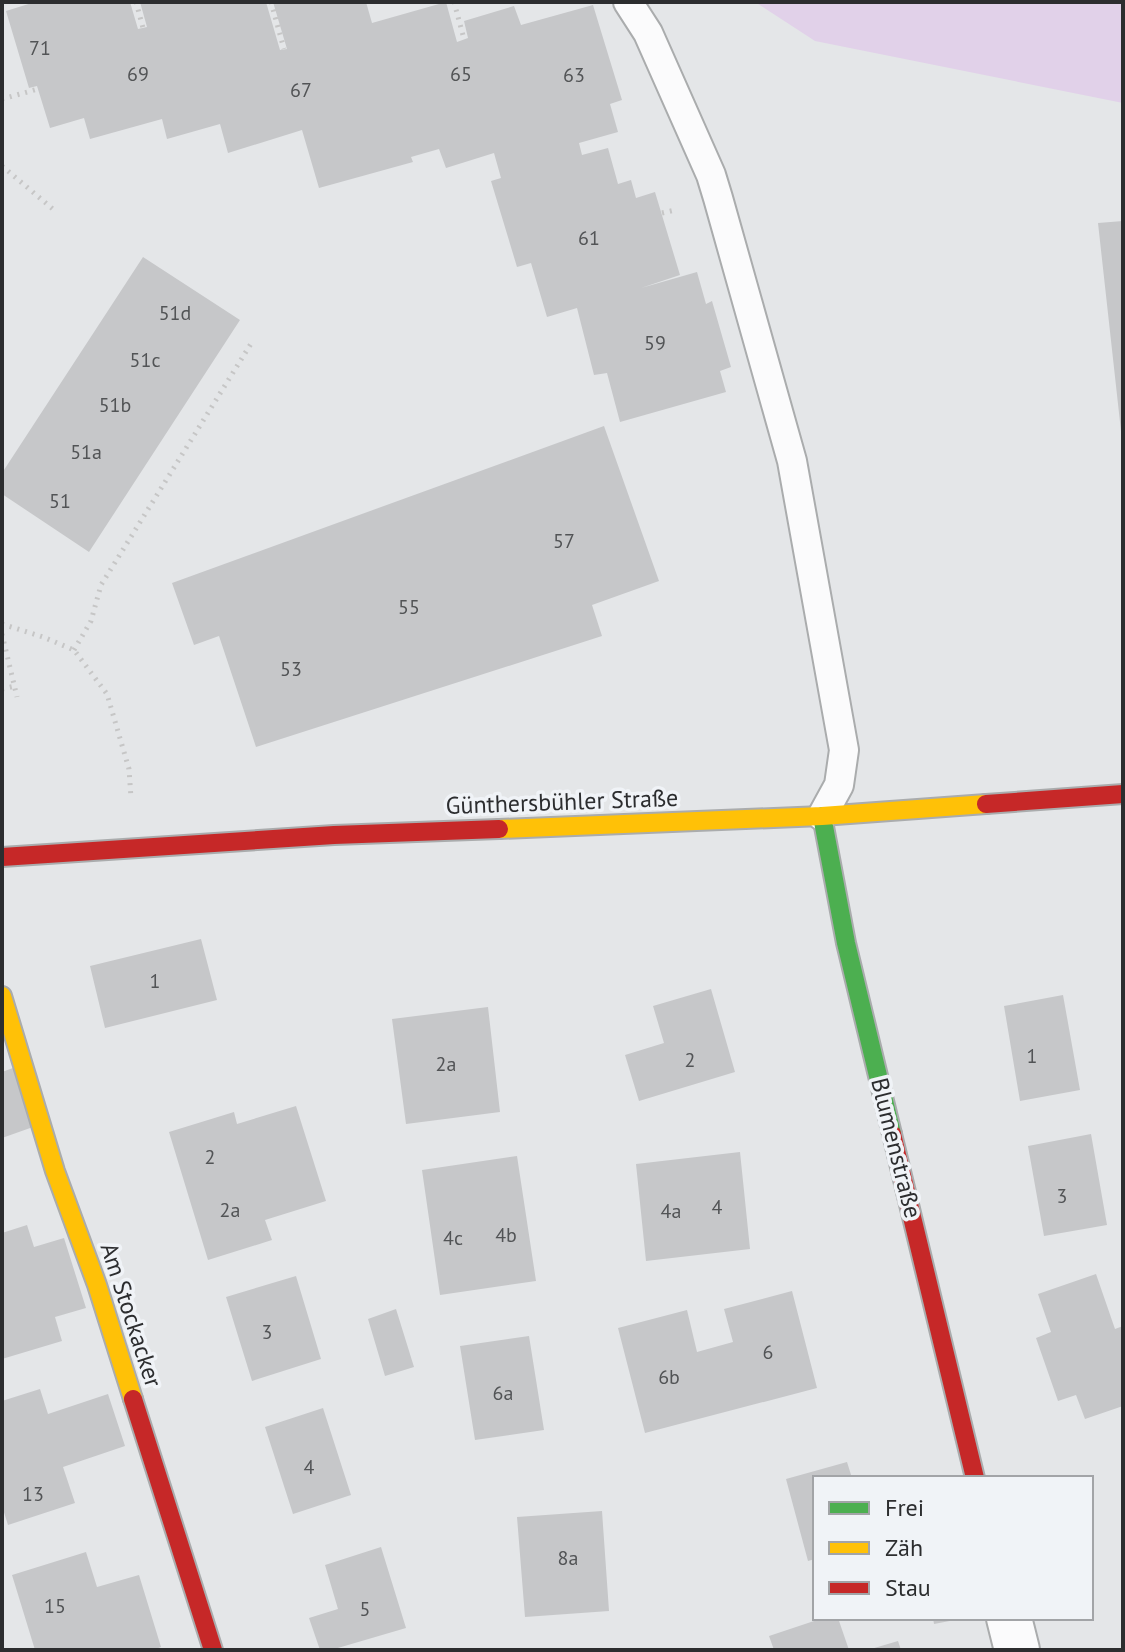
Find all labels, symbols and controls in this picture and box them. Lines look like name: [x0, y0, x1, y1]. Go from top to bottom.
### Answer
house number: 71: [29, 35, 51, 61]
house number: 69: [127, 61, 149, 87]
house number: 65: [450, 61, 472, 87]
house number: 63: [563, 62, 585, 88]
house number: 67: [290, 77, 312, 103]
house number: 61: [578, 225, 600, 251]
house number: 51d: [159, 300, 191, 326]
house number: 59: [644, 330, 666, 356]
house number: 51c: [130, 347, 160, 373]
house number: 51b: [99, 392, 131, 418]
house number: 51a: [70, 439, 102, 465]
house number: 51: [49, 488, 71, 514]
house number: 57: [553, 528, 575, 554]
house number: 55: [398, 594, 420, 620]
house number: 53: [280, 656, 302, 682]
street label: Günthersbühler Straße: [445, 782, 679, 821]
house number: 1: [150, 968, 160, 994]
house number: 1: [1027, 1043, 1037, 1069]
house number: 2: [685, 1047, 695, 1073]
house number: 2a: [436, 1051, 456, 1077]
street label: Blumenstraße: [864, 1075, 929, 1221]
house number: 2: [205, 1144, 215, 1170]
house number: 3: [1057, 1183, 1067, 1209]
house number: 4: [712, 1194, 723, 1220]
house number: 2a: [220, 1197, 240, 1223]
house number: 4a: [661, 1198, 681, 1224]
house number: 4b: [495, 1222, 517, 1248]
house number: 4c: [443, 1225, 463, 1251]
street label: Am Stockacker: [94, 1239, 169, 1391]
house number: 3: [262, 1319, 272, 1345]
house number: 6: [763, 1339, 773, 1365]
house number: 6b: [658, 1364, 680, 1390]
house number: 6a: [493, 1380, 513, 1406]
house number: 4: [304, 1454, 315, 1480]
legend: [813, 1476, 1093, 1620]
house number: 13: [22, 1481, 44, 1507]
text: Frei: [885, 1492, 924, 1523]
text: Zäh: [885, 1532, 923, 1563]
house number: 8a: [558, 1545, 578, 1571]
text: Stau: [885, 1572, 931, 1603]
house number: 15: [44, 1593, 66, 1619]
house number: 5: [360, 1596, 370, 1622]

